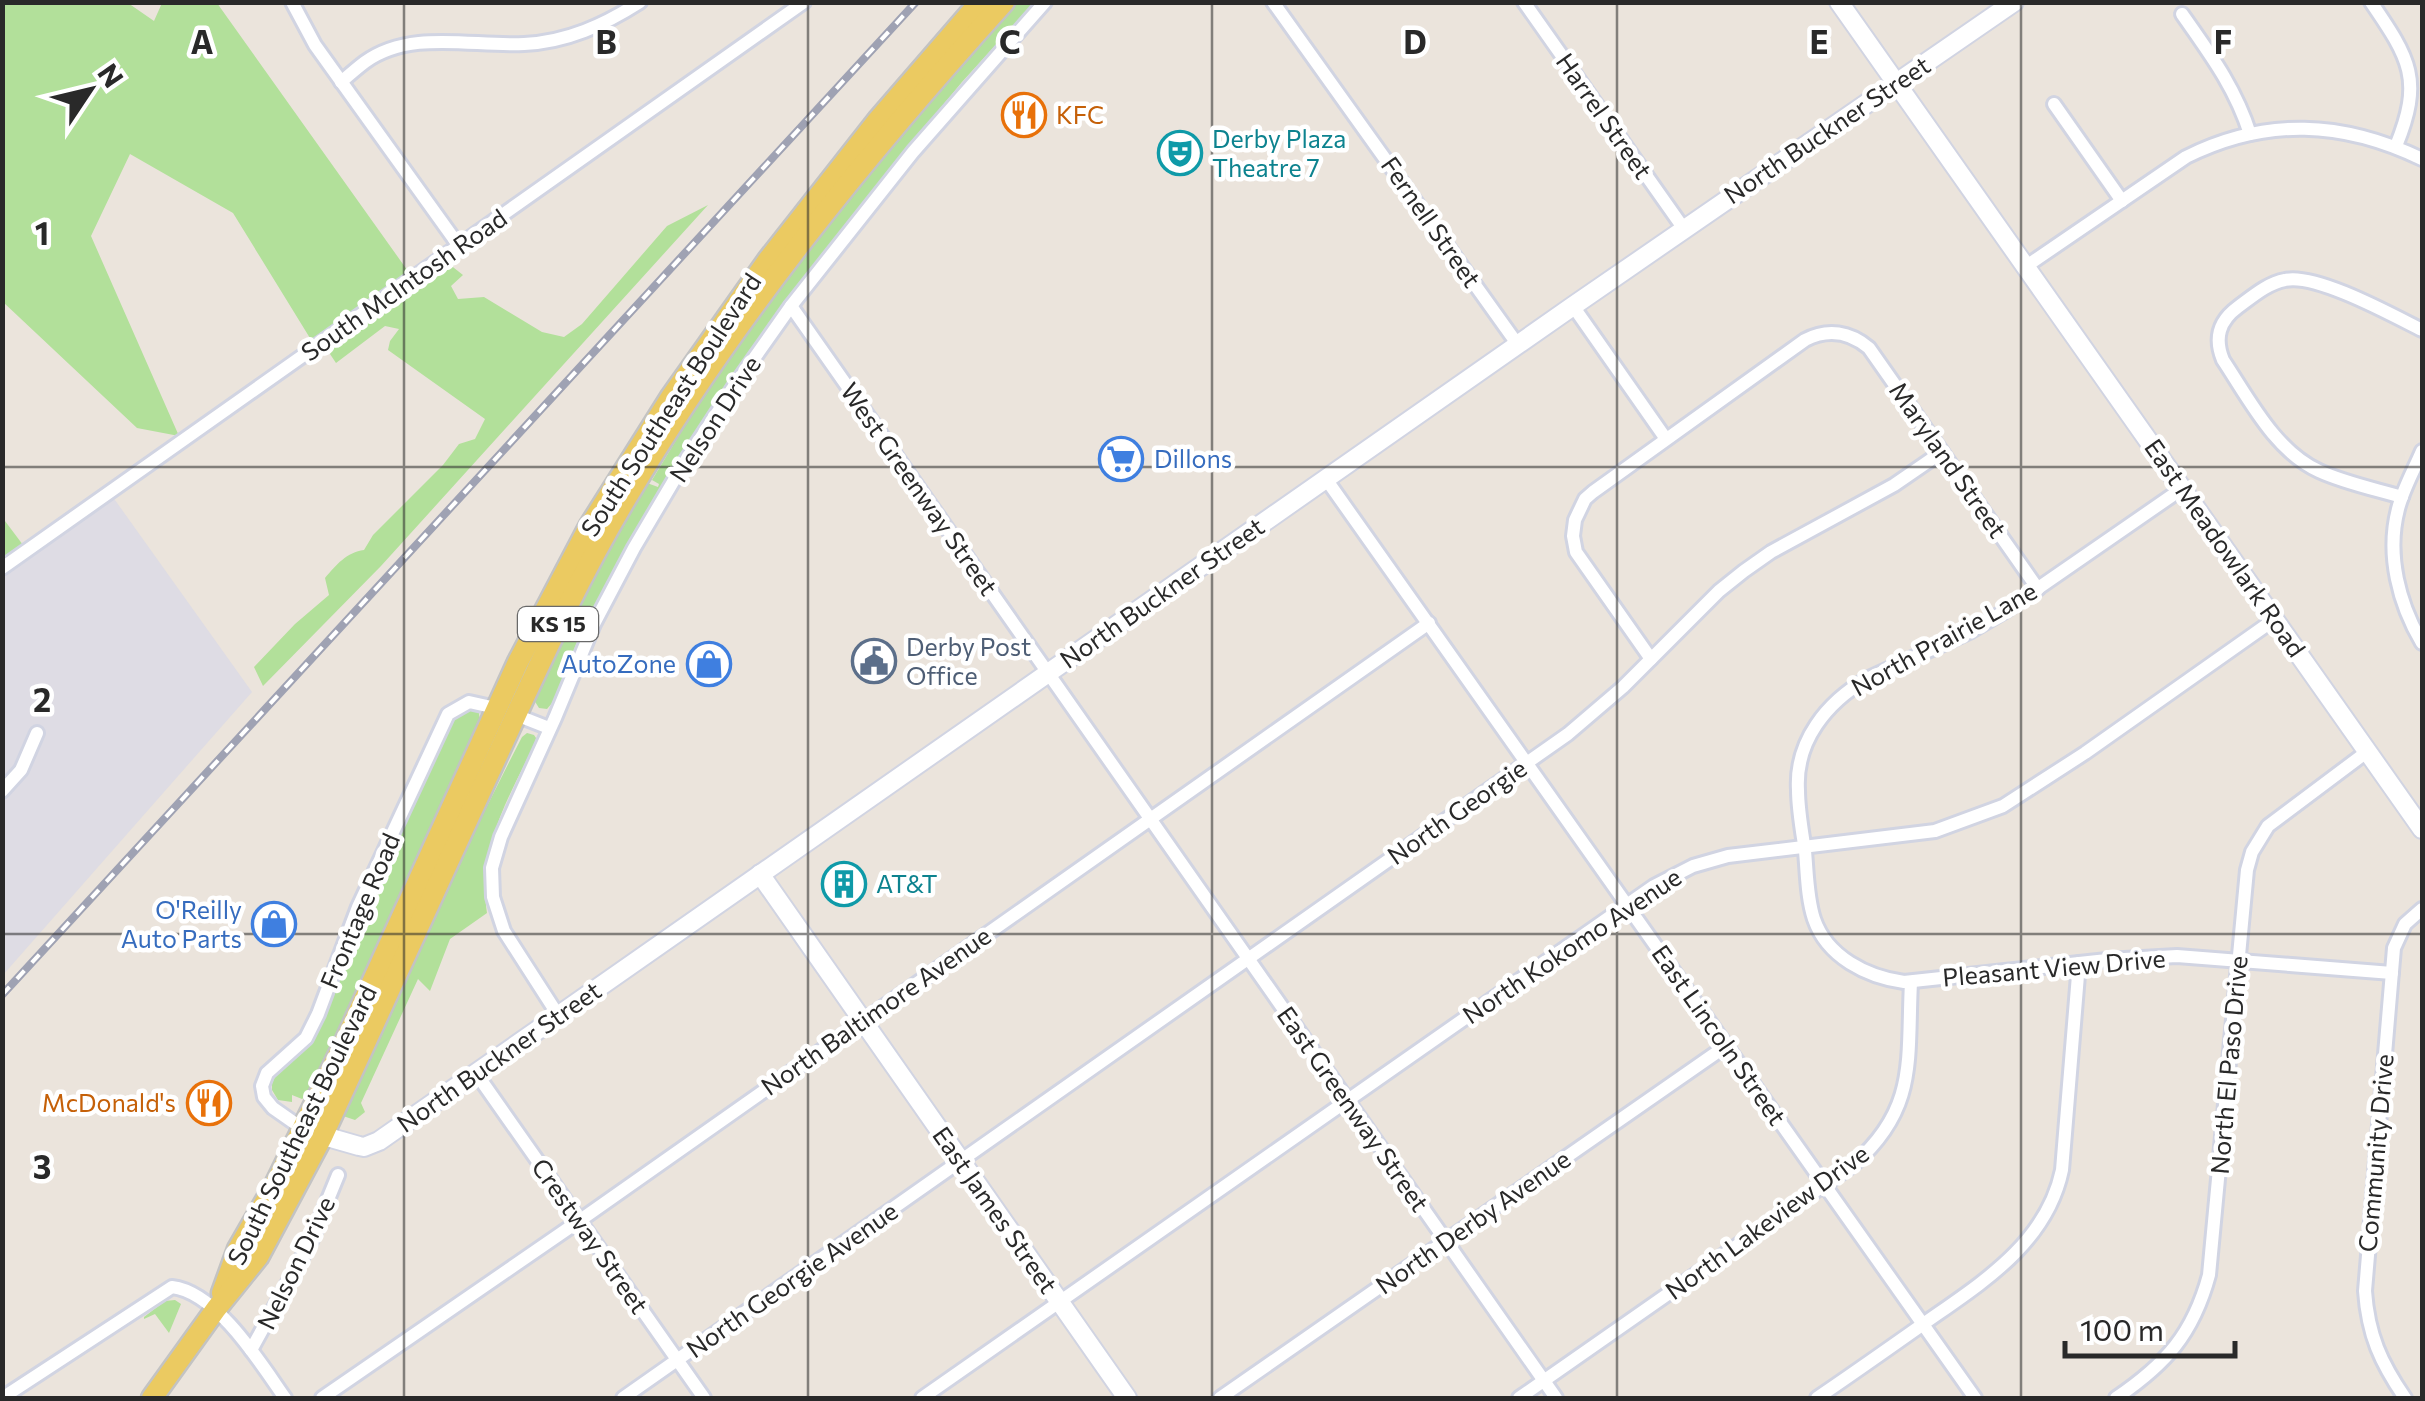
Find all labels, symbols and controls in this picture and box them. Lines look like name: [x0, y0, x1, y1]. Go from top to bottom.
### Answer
text: A: [191, 21, 214, 61]
text: B: [595, 21, 617, 61]
text: C: [999, 21, 1021, 61]
text: D: [1403, 21, 1427, 61]
text: E: [1809, 21, 1829, 61]
text: F: [2214, 21, 2232, 61]
north arrow: [40, 40, 140, 140]
street label: Harrel Street: [1551, 47, 1659, 184]
street label: North Buckner Street: [1718, 49, 1935, 209]
text: N: [91, 57, 131, 93]
restaurant icon: KFC: [1001, 92, 1047, 138]
place label: KFC: [1056, 99, 1104, 129]
place label: Derby Plaza Theatre 7: [1212, 123, 1346, 182]
theatre icon: Derby Plaza Theatre 7: [1157, 130, 1203, 176]
street label: Fernell Street: [1376, 150, 1488, 293]
street label: South McIntosh Road: [295, 202, 512, 366]
text: 1: [35, 212, 49, 252]
street label: South Southeast Boulevard: [574, 267, 767, 542]
street label: Nelson Drive: [662, 350, 766, 487]
street label: West Greenway Street: [835, 376, 1005, 600]
street label: Maryland Street: [1884, 376, 2014, 543]
street label: East Meadowlark Road: [2139, 433, 2313, 662]
supermarket icon: Dillons: [1098, 436, 1144, 482]
place label: Dillons: [1154, 443, 1232, 473]
street label: North Buckner Street: [1054, 510, 1269, 674]
street label: North Prairie Lane: [1846, 575, 2041, 702]
road number: KS 15: [518, 607, 598, 641]
place label: Derby Post Office: [906, 631, 1031, 690]
public building icon: Derby Post Office: [851, 638, 897, 684]
shop icon: AutoZone: [686, 641, 732, 687]
place label: AutoZone: [561, 648, 676, 678]
text: 2: [33, 679, 51, 719]
street label: North Georgie: [1381, 752, 1532, 870]
street label: Frontage Road: [313, 828, 405, 993]
building icon: AT&T: [821, 861, 867, 907]
street label: North Kokomo Avenue: [1457, 861, 1686, 1029]
place label: AT&T: [876, 868, 938, 898]
place label: O'Reilly Auto Parts: [121, 894, 242, 953]
shop icon: O'Reilly Auto Parts: [251, 901, 297, 947]
street label: North Baltimore Avenue: [755, 920, 996, 1101]
street label: East Lincoln Street: [1647, 939, 1793, 1130]
street label: Pleasant View Drive: [1941, 942, 2167, 992]
street label: North El Paso Drive: [2204, 954, 2253, 1175]
street label: North Buckner Street: [391, 974, 606, 1138]
street label: South Southeast Boulevard: [220, 980, 382, 1269]
street label: East Greenway Street: [1272, 1000, 1436, 1217]
street label: Community Drive: [2351, 1053, 2399, 1253]
restaurant icon: McDonald's: [186, 1080, 232, 1126]
place label: McDonald's: [42, 1087, 176, 1117]
street label: East James Street: [927, 1120, 1064, 1298]
street label: North Lakeview Drive: [1659, 1137, 1874, 1305]
street label: North Derby Avenue: [1370, 1143, 1575, 1300]
text: 3: [33, 1146, 51, 1186]
street label: Crestway Street: [526, 1152, 655, 1319]
street label: Nelson Drive: [250, 1191, 340, 1334]
street label: North Georgie Avenue: [680, 1195, 903, 1363]
scale bar: [2065, 1296, 2235, 1358]
text: 100 m: [2080, 1310, 2164, 1347]

